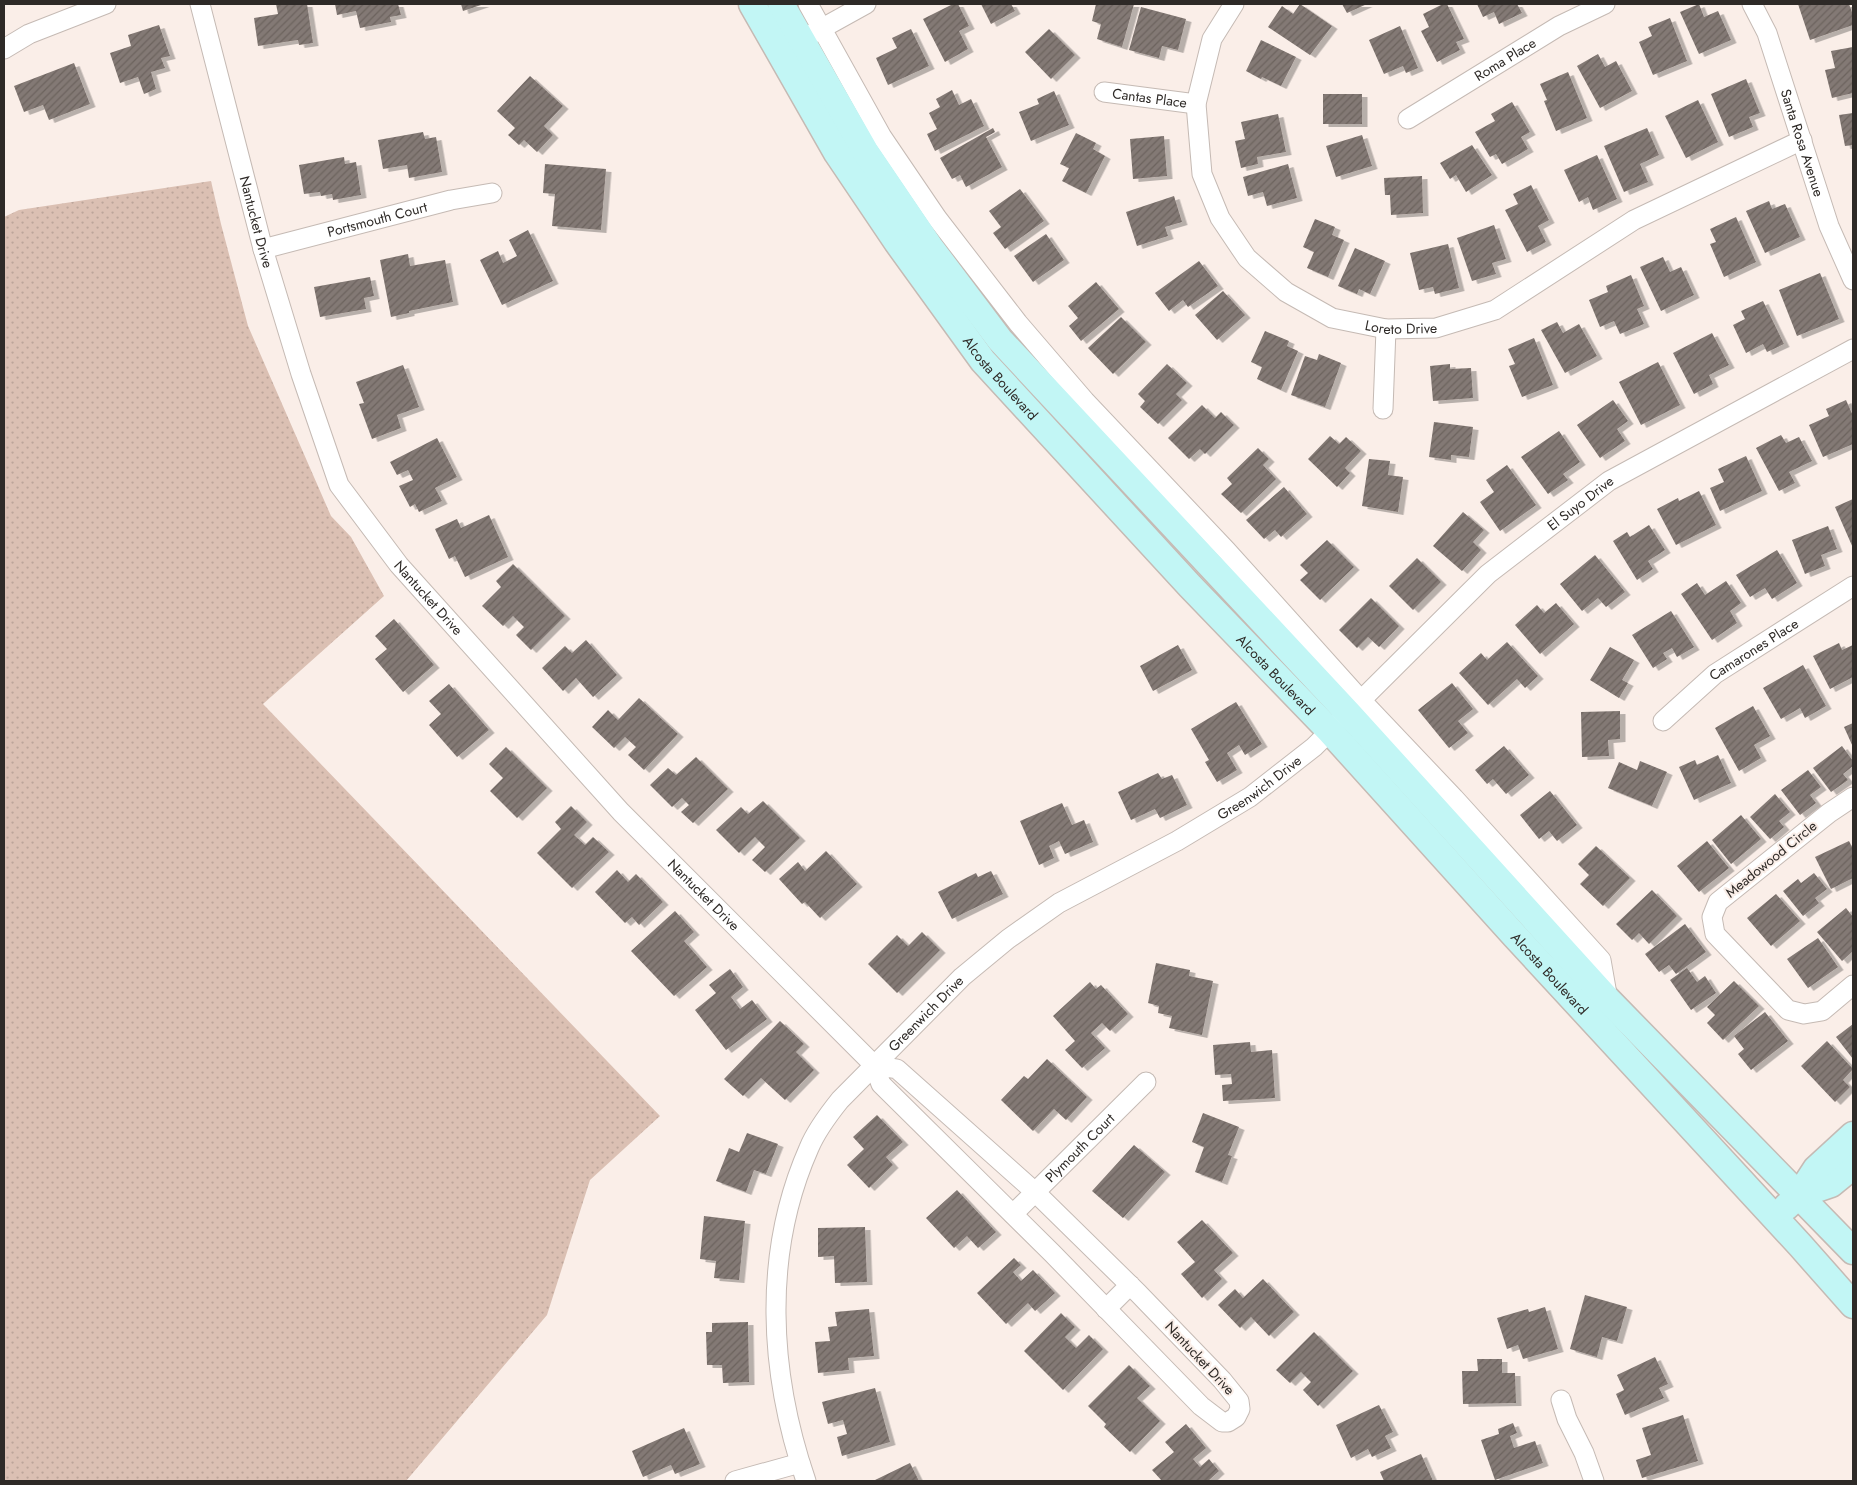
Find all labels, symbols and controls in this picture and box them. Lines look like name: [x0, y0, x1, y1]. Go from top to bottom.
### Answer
street label: Roma Place: [1470, 33, 1540, 86]
street label: Cantas Place: [1111, 83, 1188, 113]
street label: Santa Rosa Avenue: [1776, 87, 1829, 199]
street label: Nantucket Drive: [235, 174, 278, 270]
street label: Portsmouth Court: [325, 196, 430, 242]
street label: Loreto Drive: [1363, 315, 1437, 339]
street label: Alcosta Boulevard: [958, 332, 1043, 425]
street label: El Suyo Drive: [1543, 471, 1618, 535]
street label: Nantucket Drive: [389, 556, 467, 640]
street label: Camarones Place: [1704, 613, 1802, 685]
street label: Alcosta Boulevard: [1232, 630, 1320, 720]
street label: Greenwich Drive: [1213, 750, 1306, 825]
street label: Meadowood Circle: [1721, 816, 1821, 902]
street label: Nantucket Drive: [663, 854, 744, 935]
street label: Alcosta Boulevard: [1506, 928, 1593, 1019]
street label: Greenwich Drive: [884, 971, 968, 1056]
street label: Plymouth Court: [1040, 1108, 1119, 1187]
street label: Nantucket Drive: [1161, 1317, 1239, 1399]

